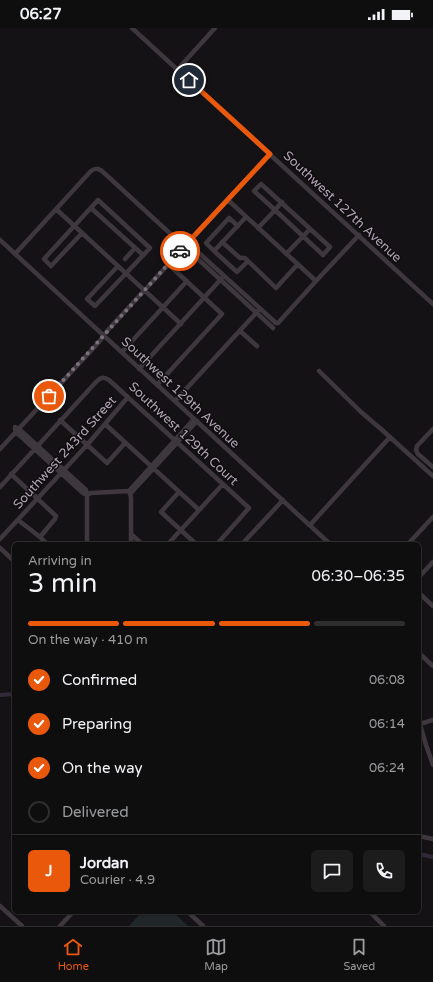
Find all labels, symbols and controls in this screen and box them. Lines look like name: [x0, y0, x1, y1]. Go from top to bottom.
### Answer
text: 06:27: [20, 5, 62, 23]
pin: [172, 63, 206, 97]
icon: home: [178, 69, 200, 91]
street label: Southwest 127th Avenue: [280, 148, 405, 266]
courier: [160, 231, 200, 271]
icon: car: [169, 240, 191, 262]
street label: Southwest 129th Avenue: [118, 334, 243, 452]
pin: [32, 379, 66, 413]
street label: Southwest 129th Court: [125, 379, 241, 489]
icon: bag: [38, 385, 60, 407]
street label: Southwest 243rd Street: [10, 393, 120, 513]
text: Arriving in: [28, 553, 92, 569]
text: 06:30–06:35: [312, 567, 405, 585]
text: 3 min: [28, 568, 97, 599]
text: On the way · 410 m: [28, 632, 148, 648]
icon: check: [28, 669, 50, 691]
text: Confirmed: [62, 671, 137, 689]
text: 06:08: [369, 672, 405, 688]
icon: check: [28, 713, 50, 735]
text: Preparing: [62, 715, 132, 733]
text: 06:14: [369, 716, 405, 732]
icon: check: [28, 757, 50, 779]
text: On the way: [62, 759, 142, 777]
text: 06:24: [369, 760, 405, 776]
text: Delivered: [62, 803, 129, 821]
button: chat: [311, 850, 353, 892]
button: phone: [363, 850, 405, 892]
text: Jordan: [80, 854, 129, 872]
text: J: [46, 862, 53, 880]
text: Courier · 4.9: [80, 872, 155, 888]
tab: Home: [58, 936, 89, 973]
tab: Map: [204, 936, 228, 973]
tab: Saved: [343, 936, 375, 973]

